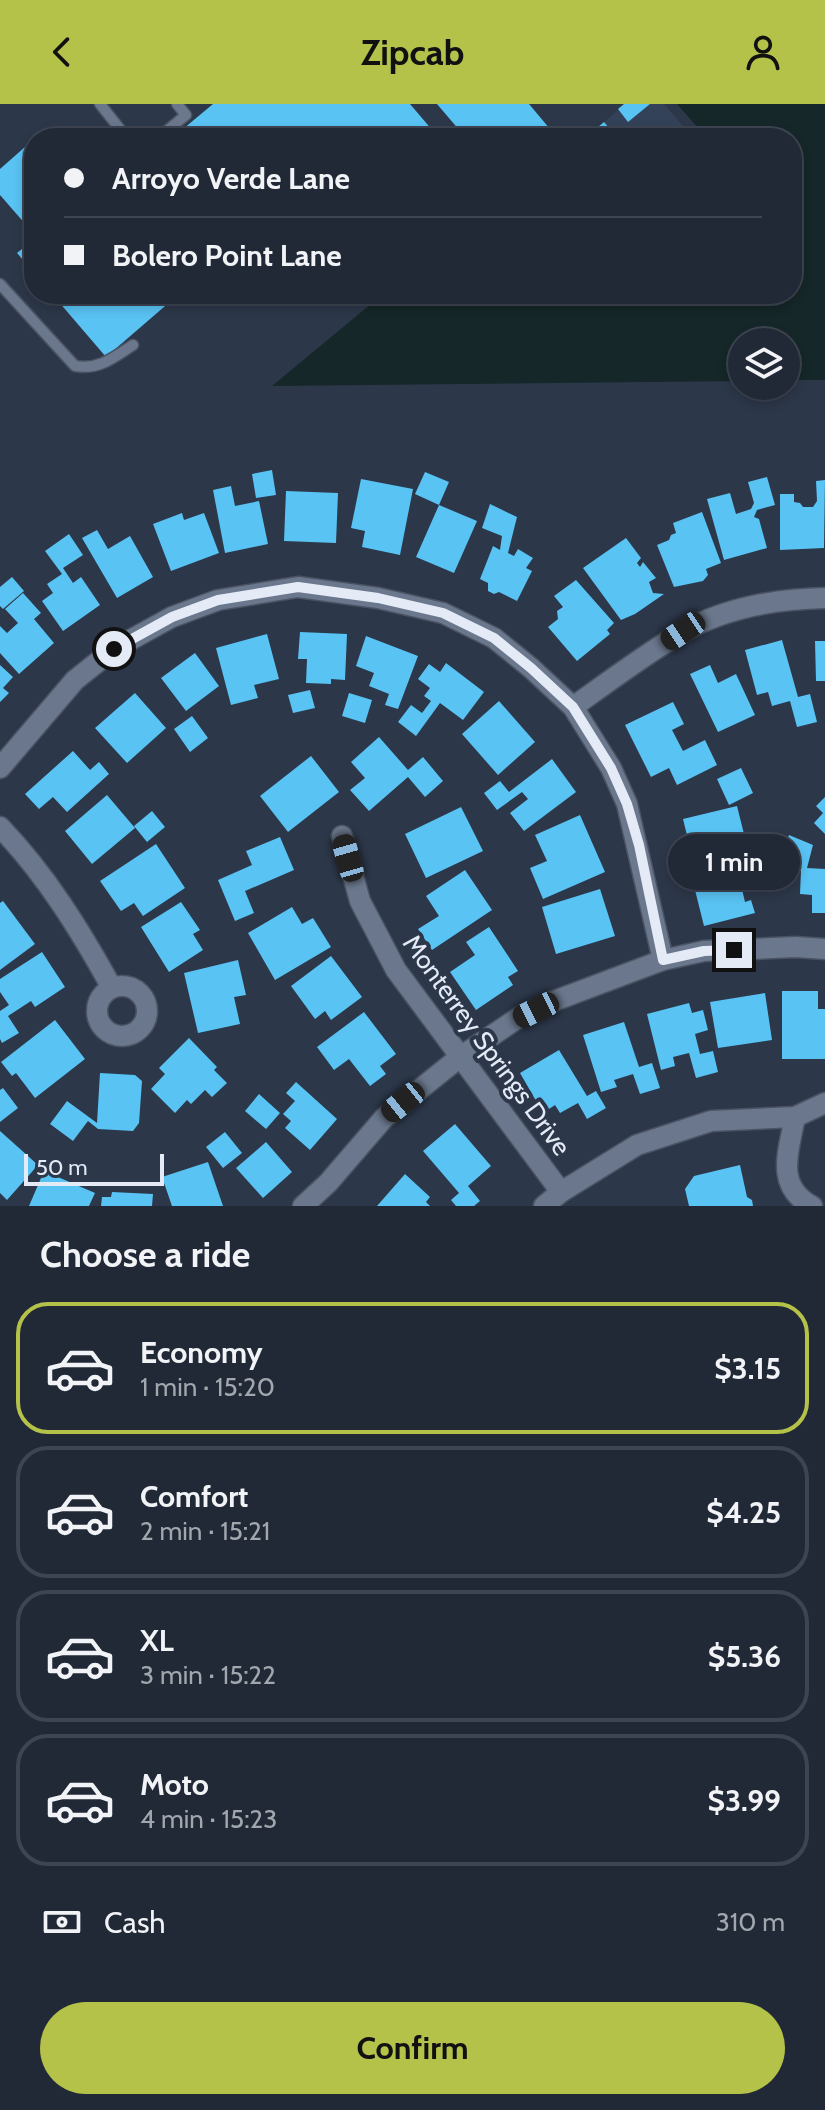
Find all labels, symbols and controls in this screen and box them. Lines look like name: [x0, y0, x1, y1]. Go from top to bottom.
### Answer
icon: back: [40, 30, 84, 74]
text: Zipcab: [361, 30, 464, 74]
icon: person: [741, 30, 785, 74]
text: Arroyo Verde Lane: [112, 160, 350, 197]
text: Bolero Point Lane: [112, 237, 342, 274]
map controls: [728, 328, 800, 400]
button: layers: [728, 328, 800, 400]
car: [656, 608, 710, 654]
route start: [96, 631, 132, 667]
car: [330, 832, 366, 884]
callout: 1 min: [668, 834, 800, 890]
text: 1 min: [705, 846, 763, 878]
street label: Monterrey Springs Drive: [396, 928, 578, 1162]
route end: [716, 932, 752, 968]
car: [509, 989, 563, 1031]
car: [377, 1078, 429, 1126]
scale bar: [24, 1150, 164, 1186]
text: 50 m: [36, 1154, 88, 1181]
text: Choose a ride: [40, 1232, 250, 1276]
icon: car: [44, 1332, 116, 1404]
text: Economy: [140, 1334, 263, 1371]
text: $3.15: [714, 1350, 781, 1387]
text: 1 min · 15:20: [140, 1371, 275, 1403]
icon: car: [44, 1476, 116, 1548]
text: Comfort: [140, 1478, 248, 1515]
text: $4.25: [706, 1494, 781, 1531]
text: 2 min · 15:21: [140, 1515, 270, 1547]
icon: car: [44, 1620, 116, 1692]
text: XL: [140, 1622, 174, 1659]
text: $5.36: [708, 1638, 781, 1675]
text: 3 min · 15:22: [140, 1659, 276, 1691]
icon: car: [44, 1764, 116, 1836]
text: Moto: [140, 1766, 209, 1803]
text: $3.99: [707, 1782, 781, 1819]
text: 4 min · 15:23: [140, 1803, 277, 1835]
icon: cash: [40, 1900, 84, 1944]
text: Cash: [104, 1904, 166, 1941]
text: 310 m: [716, 1906, 785, 1938]
button: Confirm: [40, 2002, 785, 2094]

